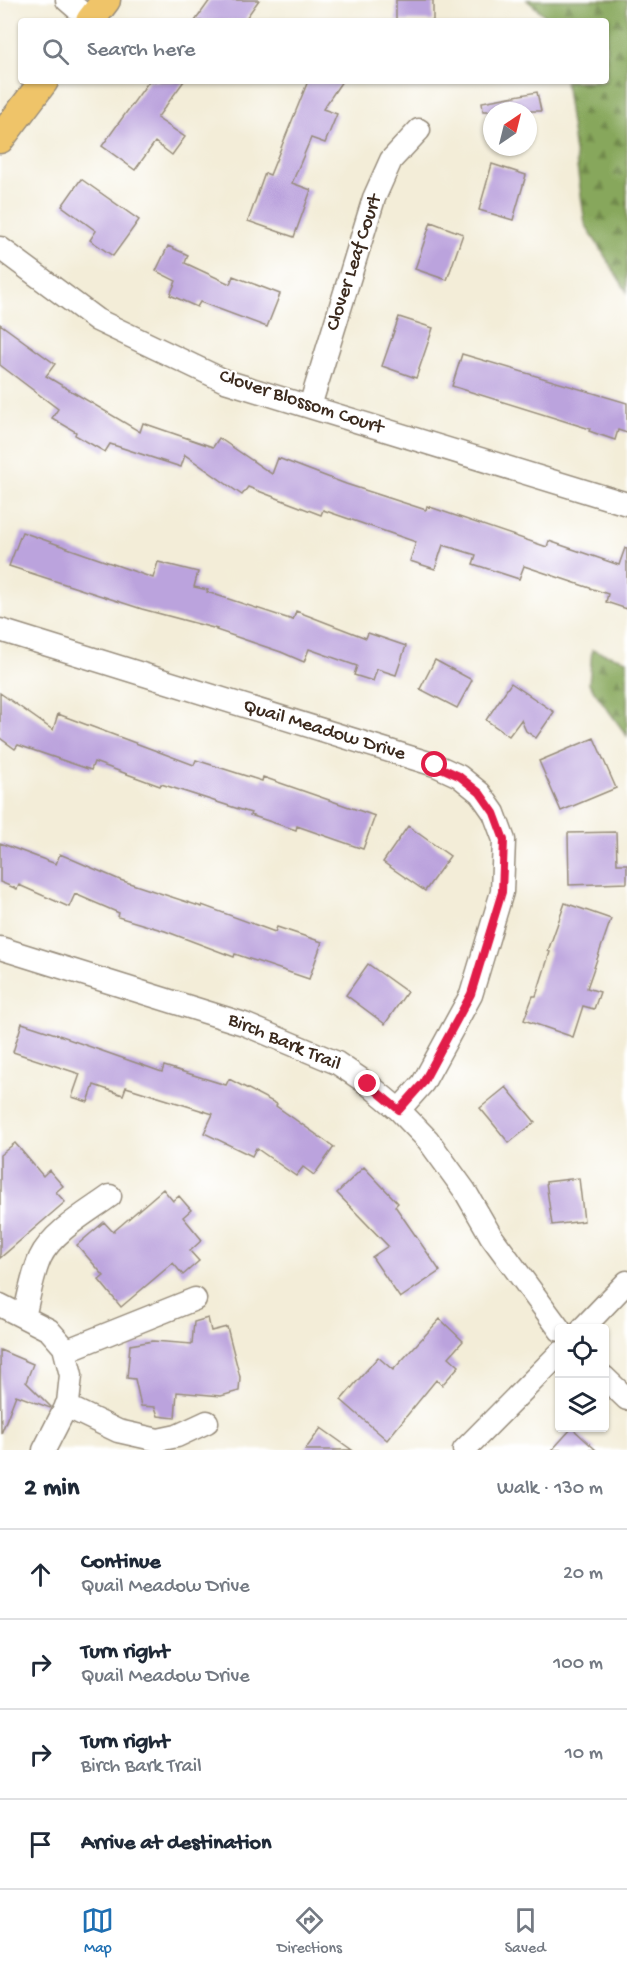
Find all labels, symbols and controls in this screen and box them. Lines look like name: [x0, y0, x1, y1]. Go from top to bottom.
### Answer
search box: [18, 18, 609, 84]
icon: search: [39, 35, 72, 68]
text: Search here: [87, 38, 195, 64]
north arrow: [483, 102, 537, 156]
street label: Clover Leaf Court: [322, 190, 388, 334]
street label: Clover Blossom Court: [216, 366, 388, 441]
street label: Quail Meadow Drive: [240, 695, 409, 767]
route start: [421, 751, 447, 777]
street label: Birch Bark Trail: [223, 1008, 344, 1077]
route end: [354, 1070, 380, 1096]
map controls: [555, 1324, 609, 1432]
button: locate: [555, 1324, 609, 1378]
button: layers: [555, 1378, 609, 1432]
text: 2 min: [24, 1474, 79, 1505]
text: Walk · 130 m: [497, 1478, 603, 1501]
text: Continue: [81, 1550, 161, 1576]
icon: ahead: [24, 1558, 57, 1591]
text: 20 m: [563, 1563, 603, 1586]
text: Quail Meadow Drive: [81, 1576, 250, 1599]
text: Turn right: [81, 1640, 169, 1666]
icon: right: [24, 1648, 57, 1681]
text: 100 m: [553, 1653, 603, 1676]
text: Quail Meadow Drive: [81, 1666, 250, 1689]
text: Turn right: [81, 1730, 169, 1756]
icon: right: [24, 1738, 57, 1771]
text: 10 m: [565, 1743, 603, 1766]
text: Birch Bark Trail: [81, 1756, 202, 1779]
icon: arrive: [24, 1828, 57, 1861]
text: Arrive at destination: [81, 1831, 271, 1857]
tab: Map: [81, 1904, 114, 1959]
tab: Directions: [277, 1904, 342, 1959]
tab: Saved: [505, 1904, 546, 1959]

